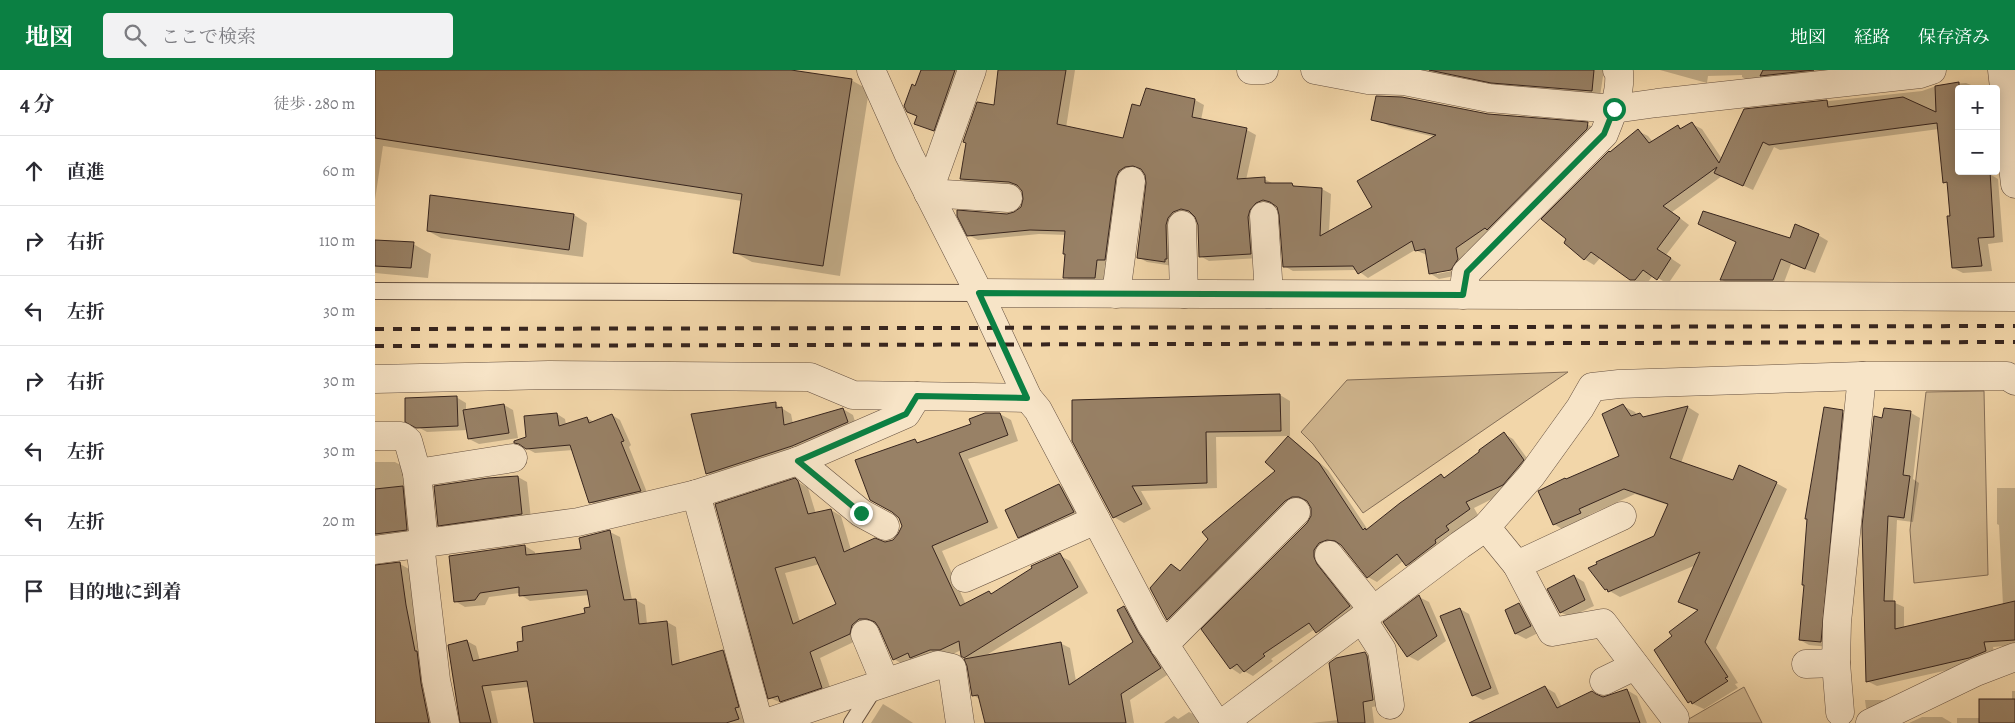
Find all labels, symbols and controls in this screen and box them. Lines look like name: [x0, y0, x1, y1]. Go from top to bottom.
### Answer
search box: [103, 13, 453, 58]
text: 地図: [25, 21, 73, 53]
icon: search: [121, 21, 149, 49]
text: ここで検索: [161, 24, 256, 50]
text: 地図: [1790, 25, 1826, 49]
text: 経路: [1854, 25, 1890, 49]
text: 保存済み: [1918, 25, 1990, 49]
map controls: [1955, 85, 2000, 175]
button: +: [1955, 85, 2000, 130]
text: 4 分: [20, 90, 55, 118]
text: 徒歩 · 280 m: [273, 93, 355, 115]
route start: [1603, 98, 1626, 121]
button: −: [1955, 130, 2000, 175]
icon: ahead: [20, 157, 48, 185]
text: 直進: [67, 159, 105, 185]
text: 60 m: [323, 160, 355, 182]
icon: right: [20, 227, 48, 255]
text: 右折: [67, 229, 105, 255]
text: 110 m: [319, 230, 355, 252]
icon: left: [20, 297, 48, 325]
text: 左折: [67, 299, 105, 325]
text: 30 m: [323, 300, 355, 322]
icon: right: [20, 367, 48, 395]
text: 右折: [67, 369, 105, 395]
text: 30 m: [323, 370, 355, 392]
icon: left: [20, 437, 48, 465]
text: 左折: [67, 439, 105, 465]
text: 30 m: [323, 440, 355, 462]
route end: [850, 502, 873, 525]
icon: left: [20, 507, 48, 535]
text: 左折: [67, 509, 105, 535]
text: 20 m: [322, 510, 355, 532]
icon: arrive: [20, 577, 48, 605]
text: 目的地に到着: [67, 579, 181, 605]

